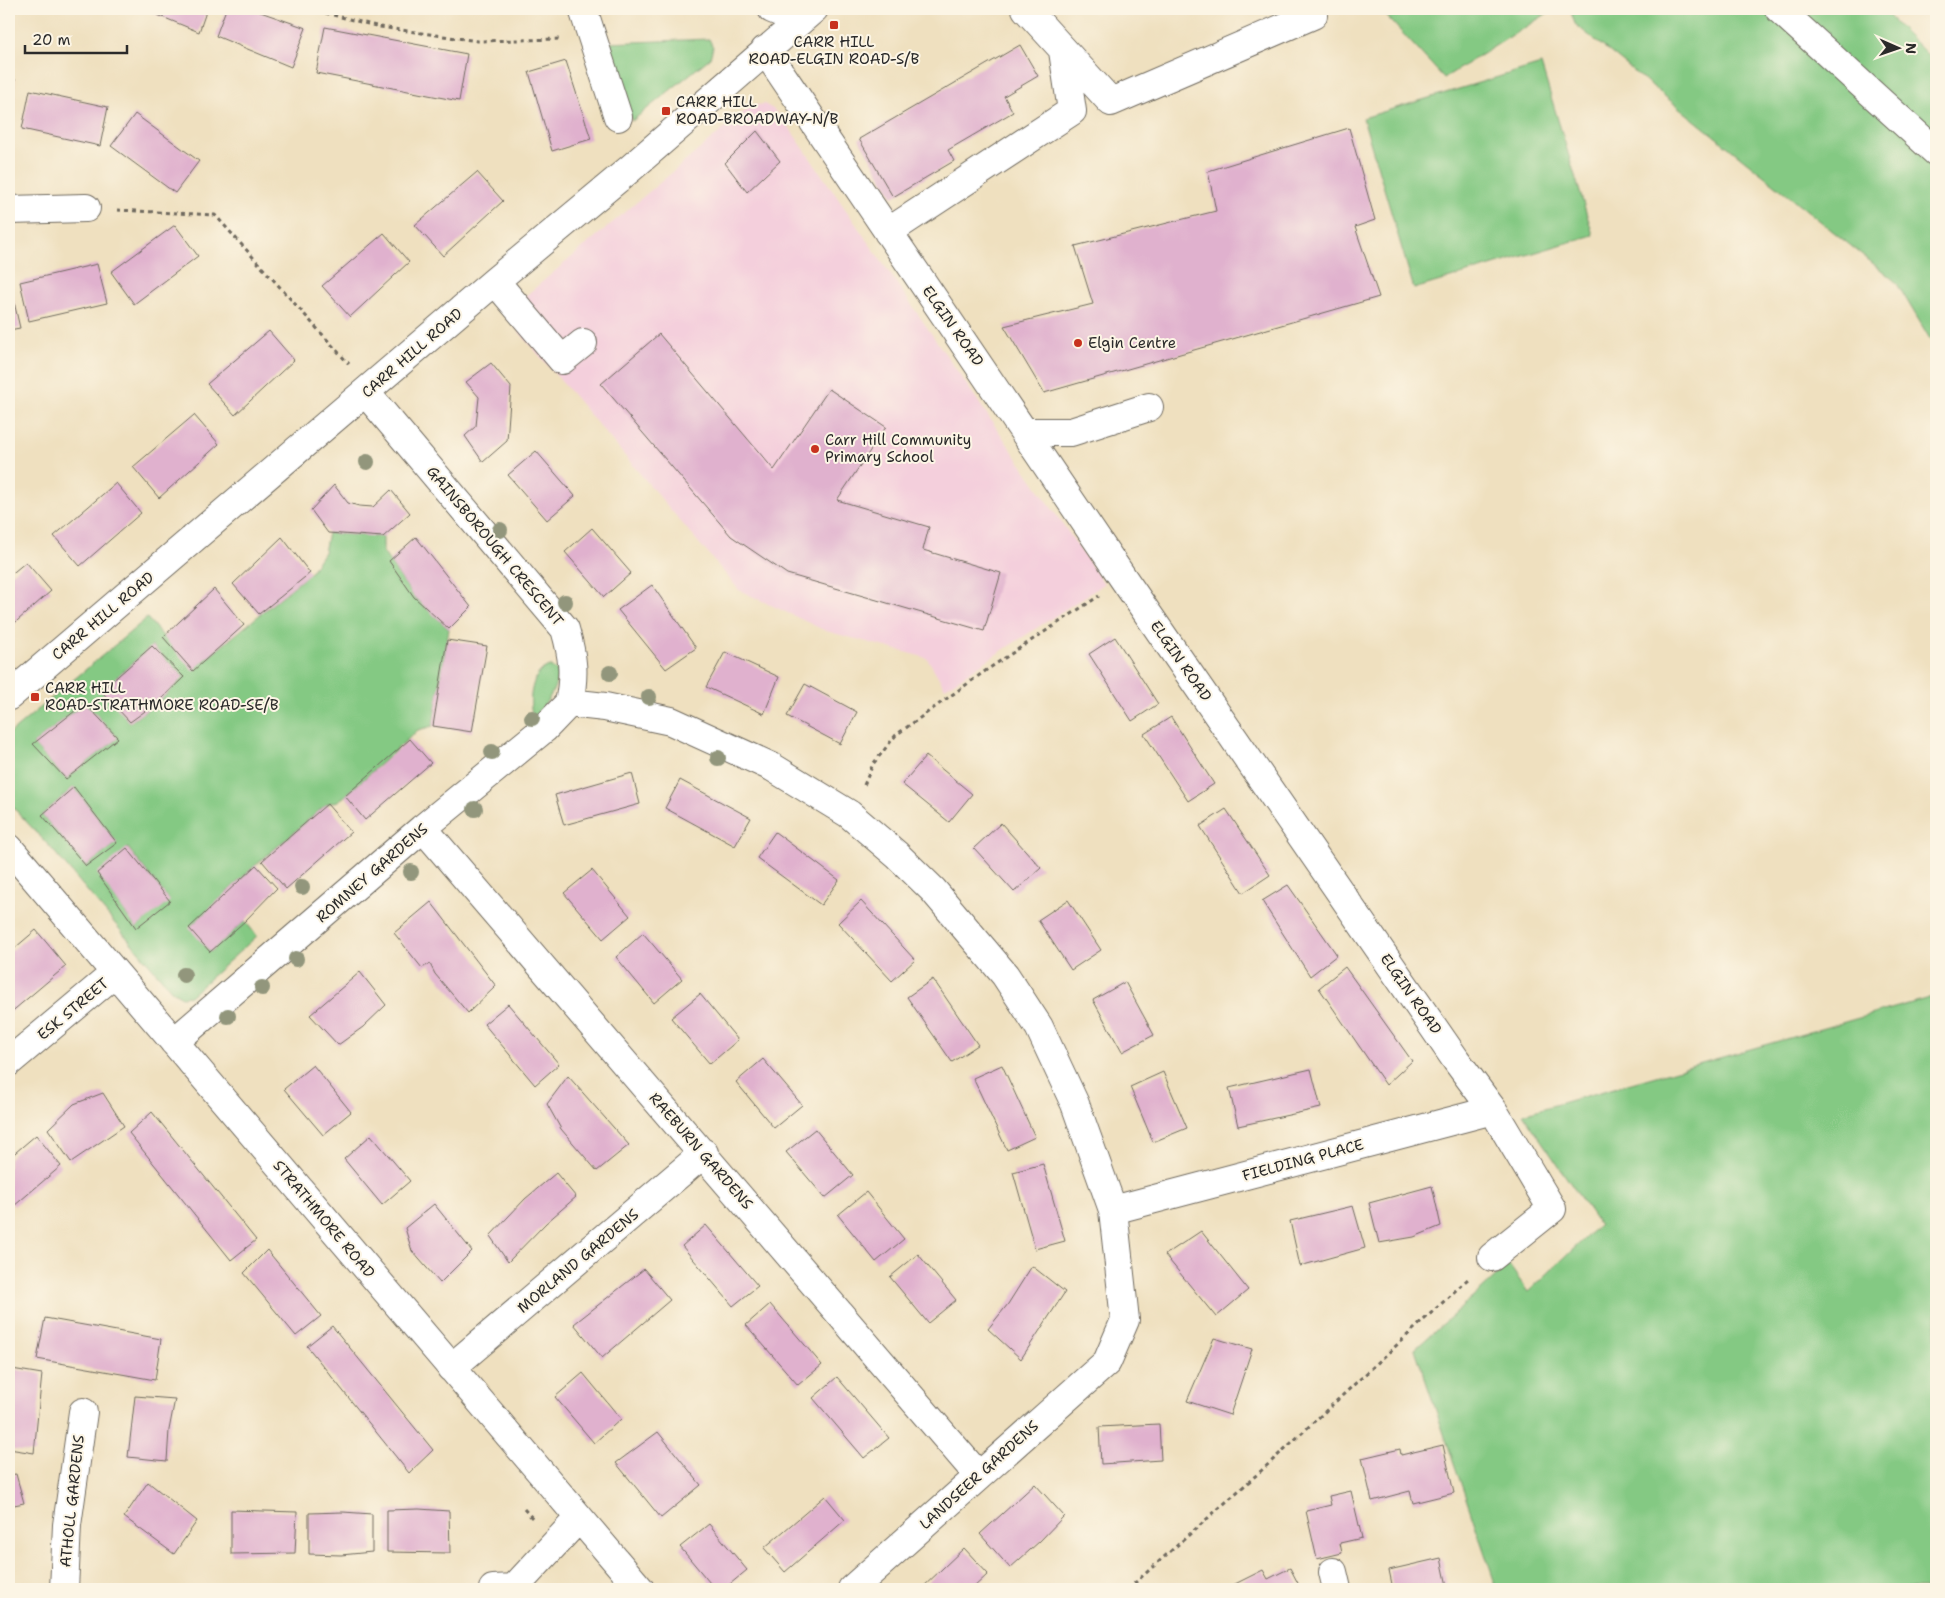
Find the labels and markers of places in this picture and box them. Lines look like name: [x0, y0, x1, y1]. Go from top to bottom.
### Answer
marker: CARR HILL ROAD-ELGIN ROAD-S/B: [828, 19, 840, 31]
place label: CARR HILL ROAD-ELGIN ROAD-S/B: [749, 32, 920, 69]
place label: CARR HILL ROAD-BROADWAY-N/B: [676, 92, 838, 129]
marker: CARR HILL ROAD-BROADWAY-N/B: [660, 105, 672, 117]
place label: Elgin Centre: [1088, 333, 1176, 353]
marker: Elgin Centre: [1072, 337, 1084, 349]
place label: Carr Hill Community Primary School: [825, 430, 971, 467]
marker: Carr Hill Community Primary School: [809, 443, 821, 455]
place label: CARR HILL ROAD-STRATHMORE ROAD-SE/B: [45, 678, 279, 715]
marker: CARR HILL ROAD-STRATHMORE ROAD-SE/B: [29, 691, 41, 703]

